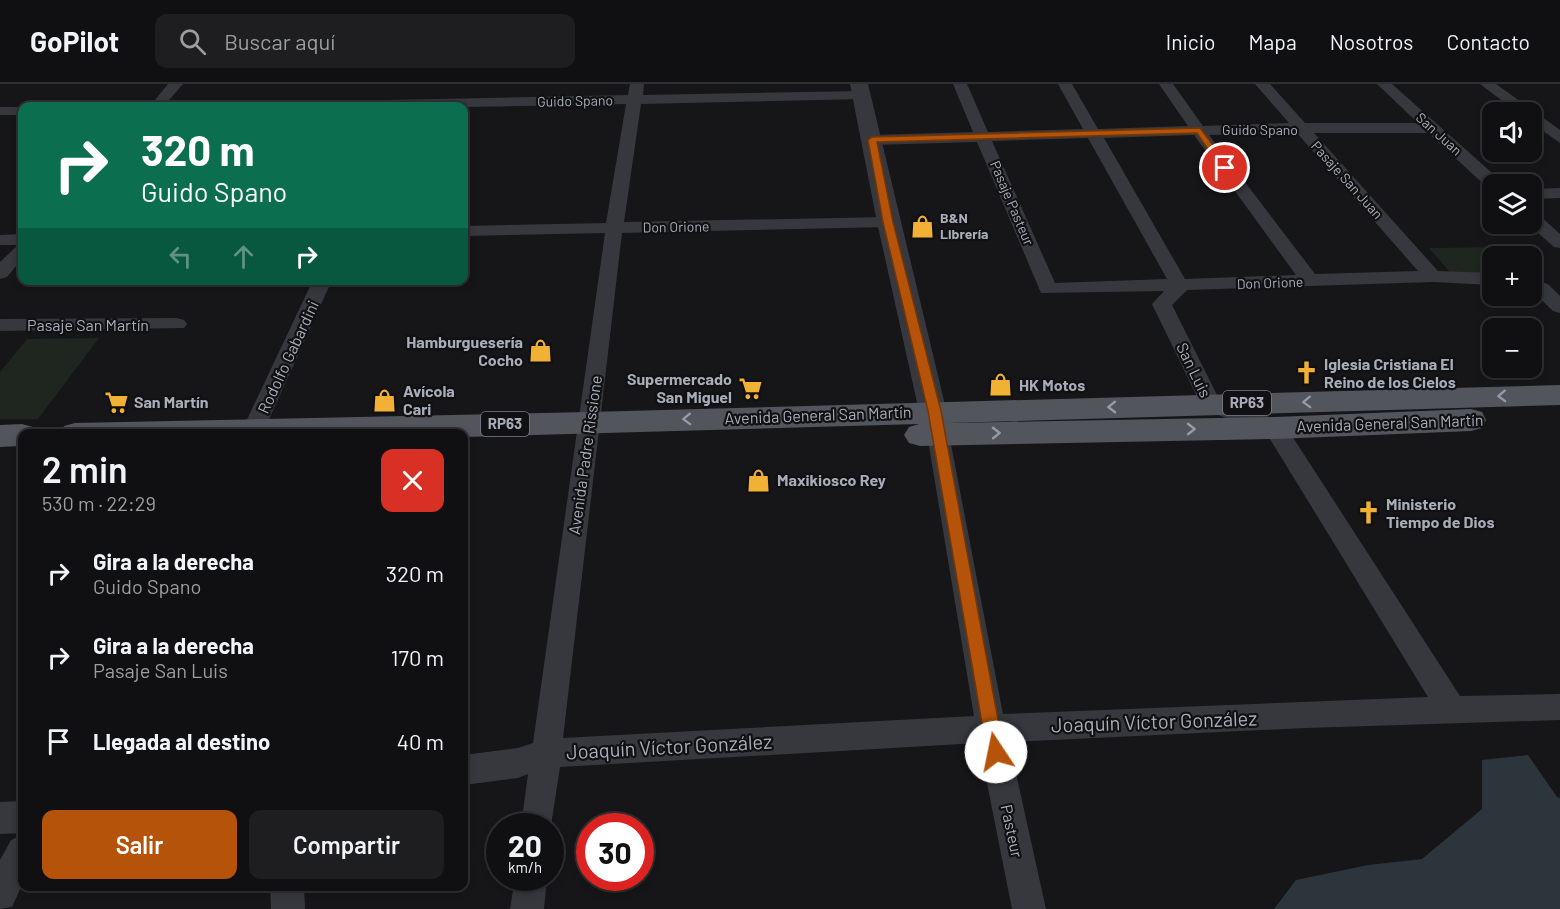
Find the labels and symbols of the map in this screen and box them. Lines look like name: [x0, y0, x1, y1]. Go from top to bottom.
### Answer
street label: Guido Spano: [537, 91, 613, 110]
street label: San Juan: [1413, 109, 1466, 159]
street label: Guido Spano: [1222, 121, 1298, 138]
street label: Pasaje San Juan: [1308, 137, 1387, 222]
pin: [1199, 142, 1250, 193]
street label: Pasaje Pasteur: [987, 158, 1038, 248]
place label: B&N Librería: [940, 209, 988, 242]
shop icon: B&N Librería: [909, 213, 935, 239]
street label: Don Orione: [643, 217, 709, 236]
street label: Don Orione: [1236, 273, 1304, 292]
street label: Rodolfo Gabardini: [253, 297, 322, 416]
street label: Pasaje San Martín: [27, 315, 149, 334]
place label: Hamburguesería Cocho: [406, 332, 523, 369]
shop icon: Hamburguesería Cocho: [528, 338, 554, 364]
street label: San Luis: [1173, 339, 1216, 400]
place label: Iglesia Cristiana El Reino de los Cielos: [1324, 354, 1456, 391]
church icon: Iglesia Cristiana El Reino de los Cielos: [1293, 360, 1319, 386]
place label: Supermercado San Miguel: [627, 369, 732, 406]
shop icon: HK Motos: [988, 372, 1014, 398]
street label: Avenida Padre Rissione: [564, 374, 605, 536]
supermarket icon: Supermercado San Miguel: [737, 375, 763, 401]
place label: HK Motos: [1019, 375, 1085, 394]
place label: Avícola Cari: [403, 381, 455, 418]
shop icon: Avícola Cari: [372, 387, 398, 413]
supermarket icon: San Martín: [103, 389, 129, 415]
one-way arrow: [1497, 390, 1506, 403]
road number: RP63: [1223, 391, 1271, 415]
place label: San Martín: [134, 392, 209, 411]
one-way arrow: [1302, 395, 1311, 408]
one-way arrow: [1107, 401, 1116, 413]
street label: Avenida General San Martín: [724, 402, 912, 427]
street label: Avenida General San Martín: [1296, 410, 1484, 435]
road number: RP63: [481, 412, 529, 436]
one-way arrow: [683, 413, 692, 426]
one-way arrow: [1187, 423, 1196, 435]
one-way arrow: [992, 427, 1001, 439]
shop icon: Maxikiosco Rey: [746, 467, 772, 493]
place label: Maxikiosco Rey: [777, 470, 886, 489]
place label: Ministerio Tiempo de Dios: [1386, 494, 1495, 531]
church icon: Ministerio Tiempo de Dios: [1355, 500, 1381, 526]
street label: Joaquín Víctor González: [1051, 705, 1258, 737]
position arrow: [964, 720, 1028, 784]
street label: Joaquín Víctor González: [565, 729, 773, 763]
street label: Pasteur: [998, 803, 1027, 859]
speed limit sign: 30: [576, 813, 654, 891]

